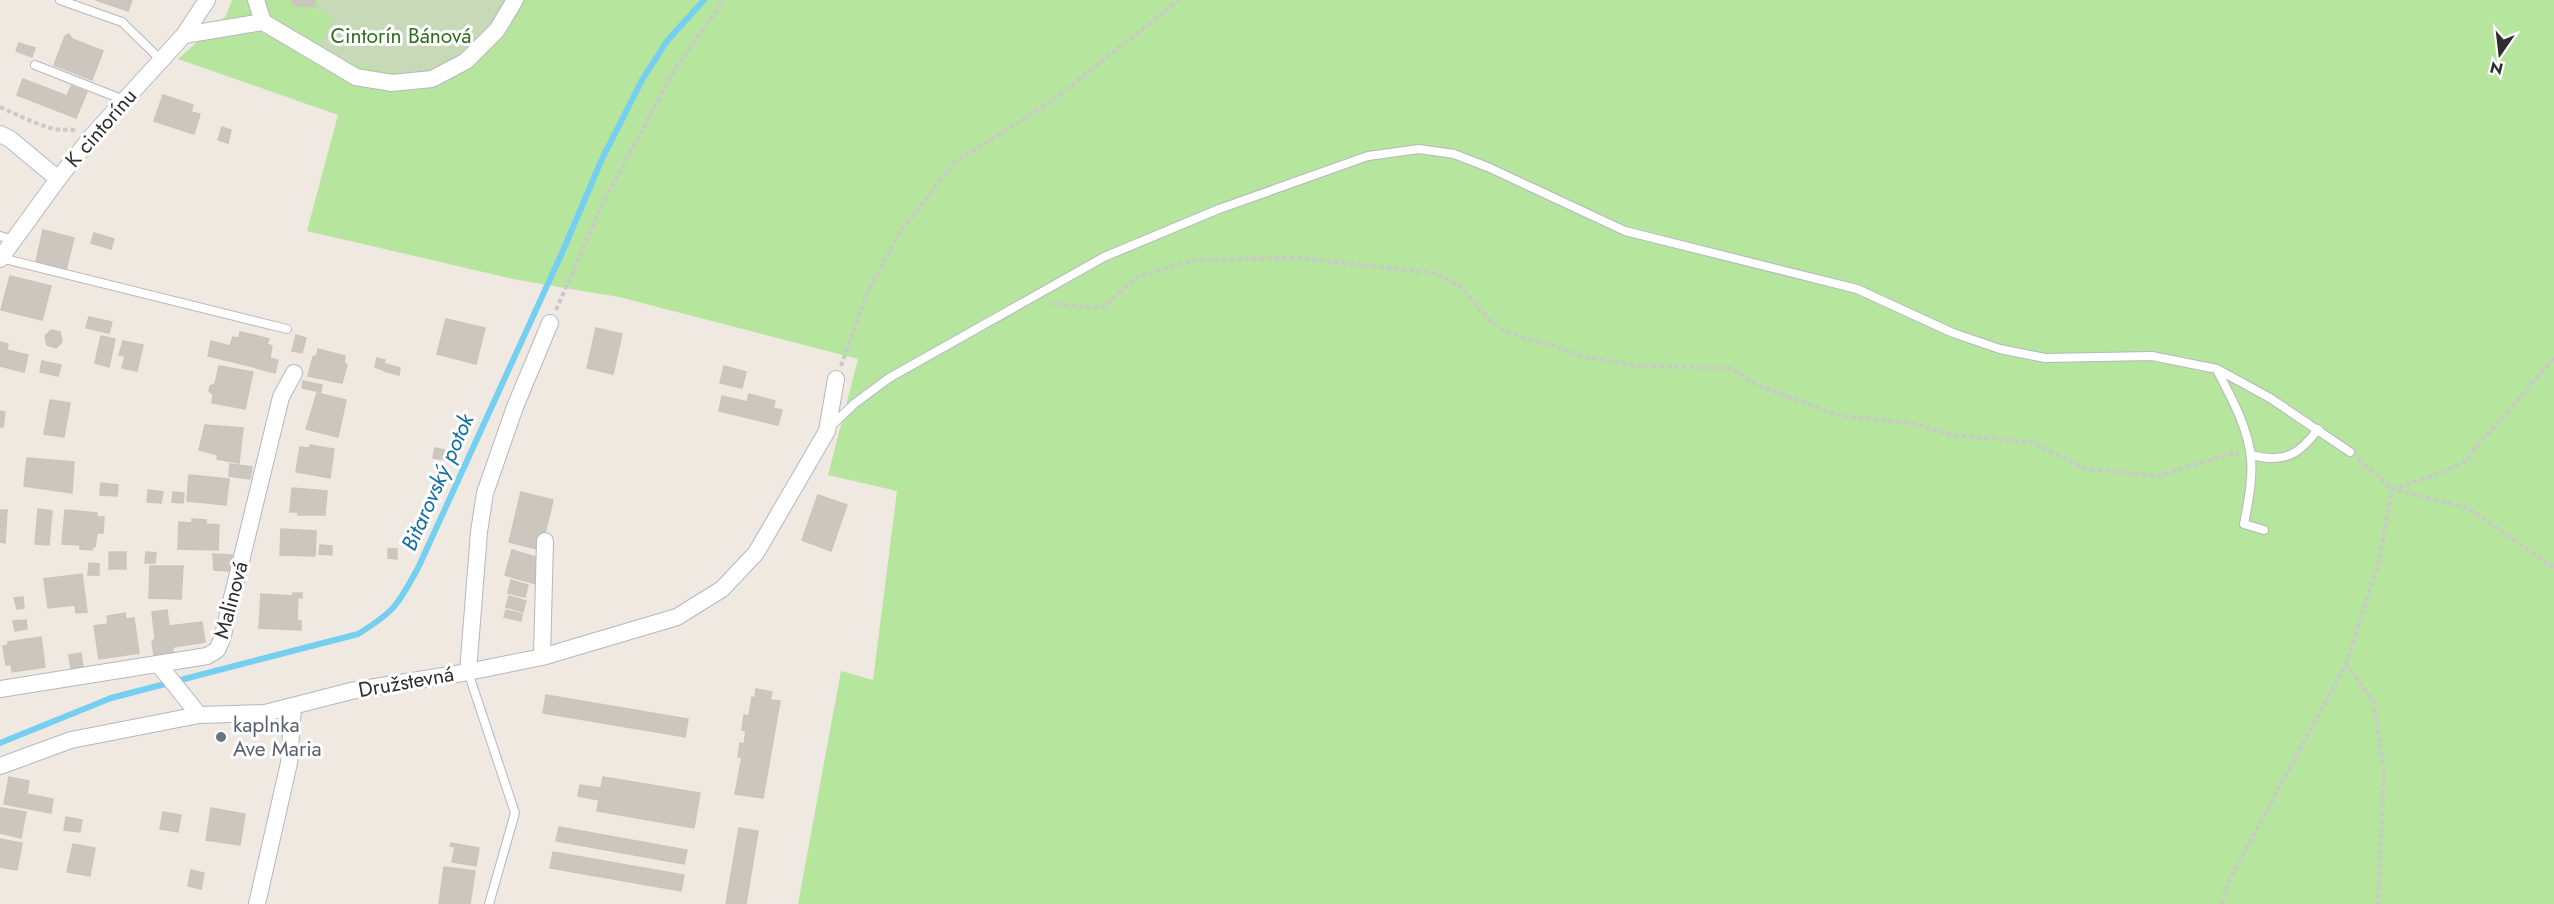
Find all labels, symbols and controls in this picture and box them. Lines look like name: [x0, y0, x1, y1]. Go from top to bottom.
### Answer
park label: Cintorín Bánová: [331, 21, 471, 51]
north arrow: [2470, 24, 2530, 84]
text: N: [2488, 55, 2505, 81]
street label: K cintorínu: [58, 82, 144, 174]
water label: Bitarovský potok: [393, 407, 482, 556]
street label: Malinová: [206, 558, 256, 642]
street label: Družstevná: [356, 659, 456, 705]
place label: kaplnka Ave Maria: [233, 710, 322, 764]
marker: kaplnka Ave Maria: [214, 730, 228, 744]

